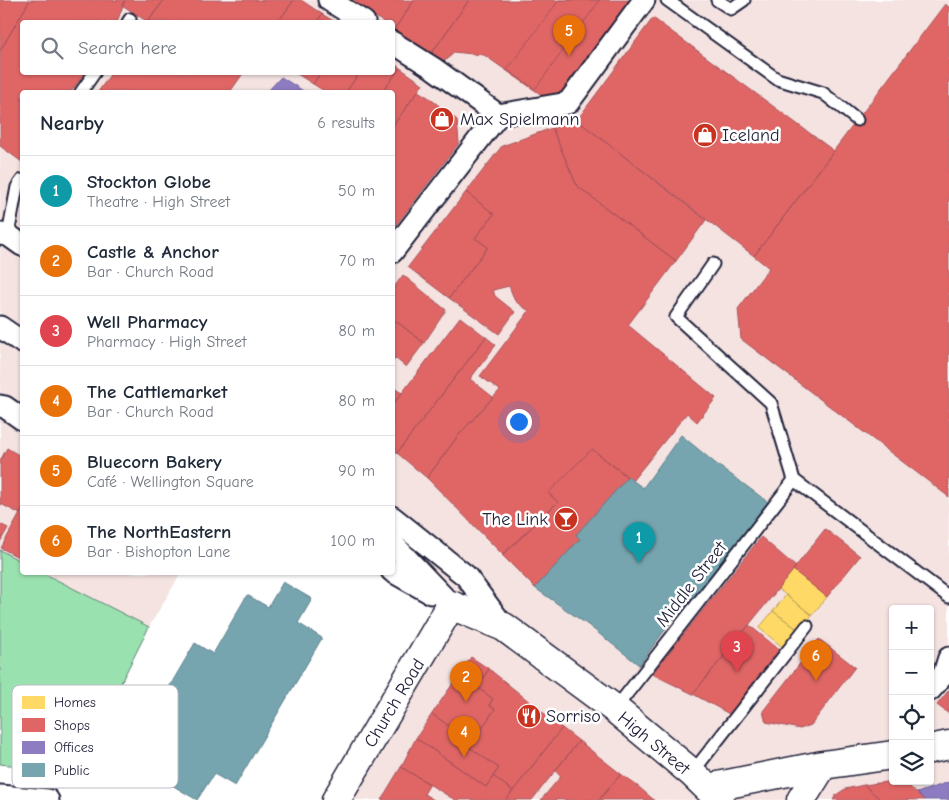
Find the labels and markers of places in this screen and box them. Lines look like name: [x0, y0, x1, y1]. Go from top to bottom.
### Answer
pin: 5: [553, 15, 585, 56]
shop icon: Max Spielmann: [429, 106, 455, 132]
place label: Max Spielmann: [460, 109, 580, 130]
shop icon: Iceland: [692, 122, 718, 148]
place label: Iceland: [722, 125, 779, 146]
bar icon: The Link: [553, 506, 579, 532]
place label: The Link: [482, 509, 548, 530]
pin: 1: [623, 522, 655, 563]
pin: 3: [721, 631, 753, 672]
pin: 6: [800, 640, 832, 681]
pin: 2: [450, 661, 482, 702]
restaurant icon: Sorriso: [516, 703, 542, 729]
place label: Sorriso: [546, 706, 601, 727]
pin: 4: [448, 716, 480, 757]

